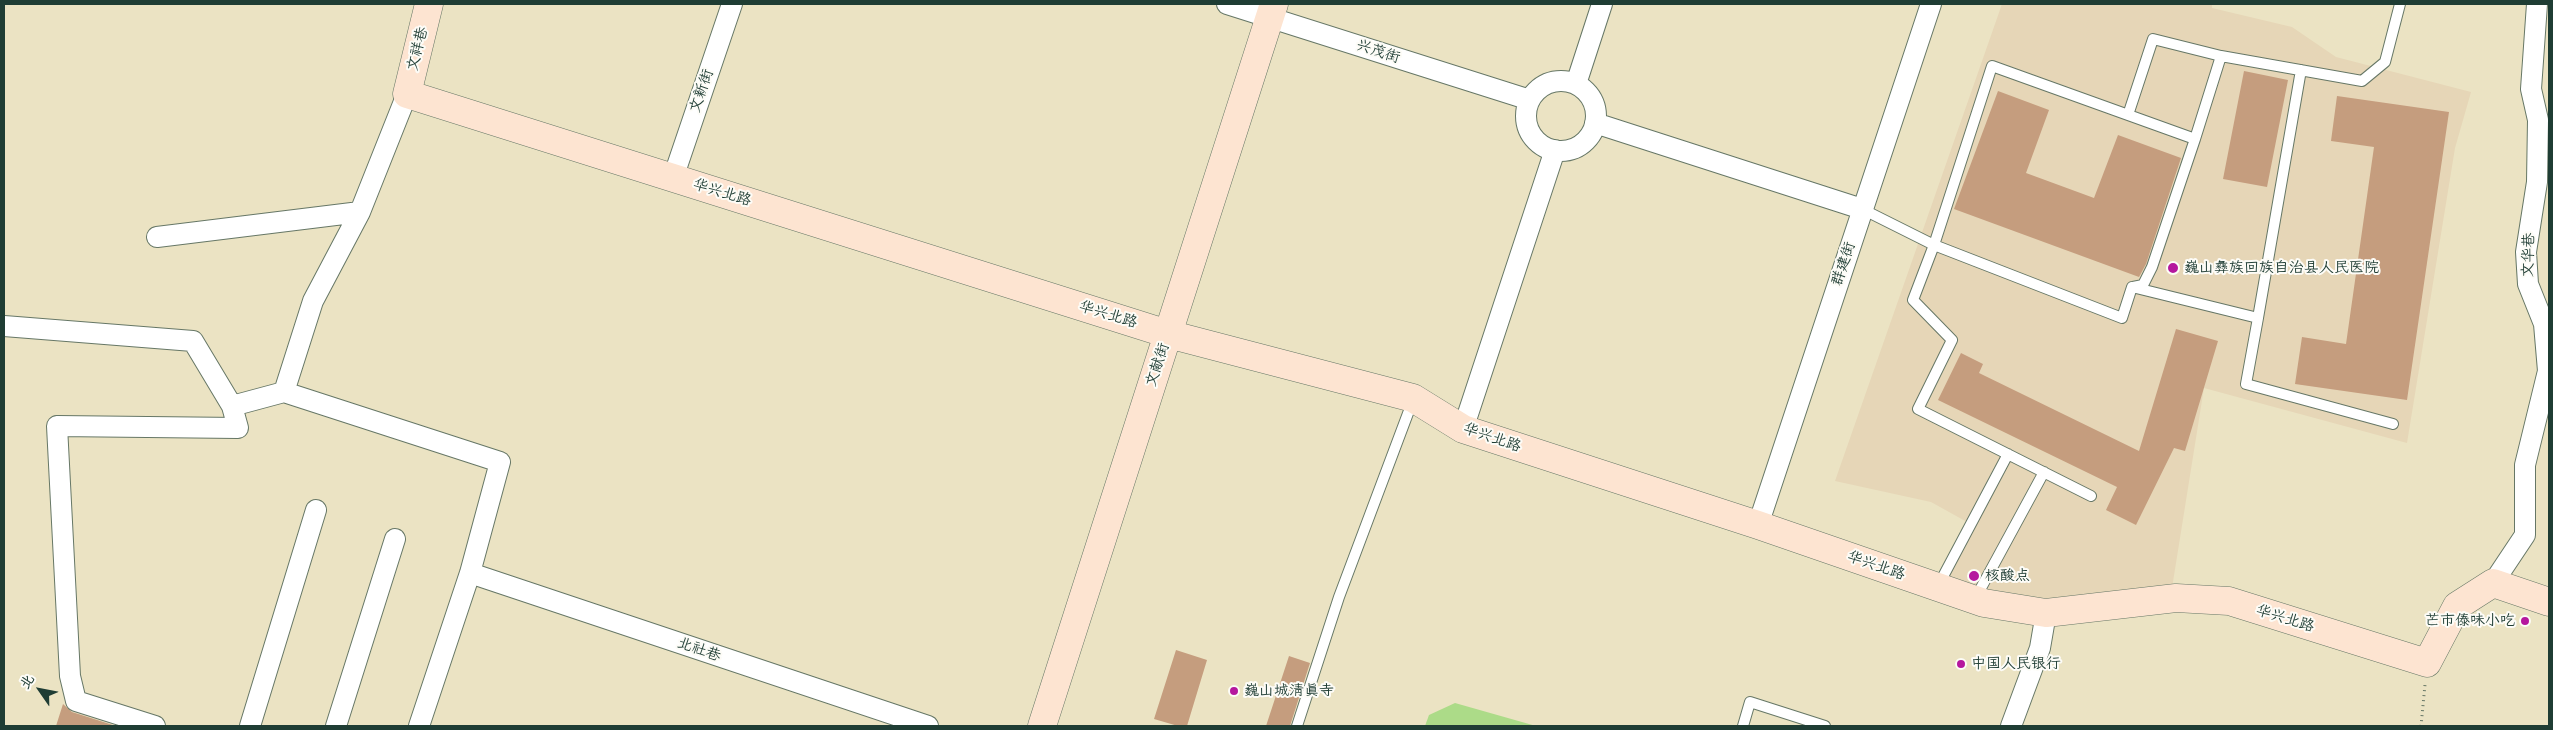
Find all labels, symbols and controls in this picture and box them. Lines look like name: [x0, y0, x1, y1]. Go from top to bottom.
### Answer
street label: 文祥巷: [404, 25, 432, 73]
street label: 兴茂街: [1354, 36, 1402, 68]
street label: 文新街: [686, 67, 718, 115]
street label: 华兴北路: [691, 176, 753, 210]
street label: 文华巷: [2519, 232, 2539, 278]
street label: 群建街: [1828, 240, 1860, 288]
place label: 巍山彝族回族自治县人民医院: [2184, 259, 2379, 277]
marker: 巍山彝族回族自治县人民医院: [2166, 261, 2180, 275]
street label: 华兴北路: [1077, 298, 1139, 332]
street label: 文献街: [1142, 341, 1174, 389]
street label: 华兴北路: [1461, 420, 1523, 456]
street label: 华兴北路: [1845, 548, 1907, 584]
place label: 核酸点: [1985, 567, 2030, 585]
marker: 核酸点: [1967, 569, 1981, 583]
street label: 华兴北路: [2254, 602, 2316, 636]
place label: 芒市傣味小吃: [2425, 612, 2515, 630]
marker: 芒市傣味小吃: [2519, 615, 2531, 627]
street label: 北社巷: [675, 634, 723, 666]
place label: 中国人民银行: [1971, 655, 2061, 673]
marker: 中国人民银行: [1955, 658, 1967, 670]
north arrow: [15, 665, 65, 715]
text: 北: [13, 669, 41, 694]
place label: 巍山城清真寺: [1244, 682, 1334, 700]
marker: 巍山城清真寺: [1228, 685, 1240, 697]

